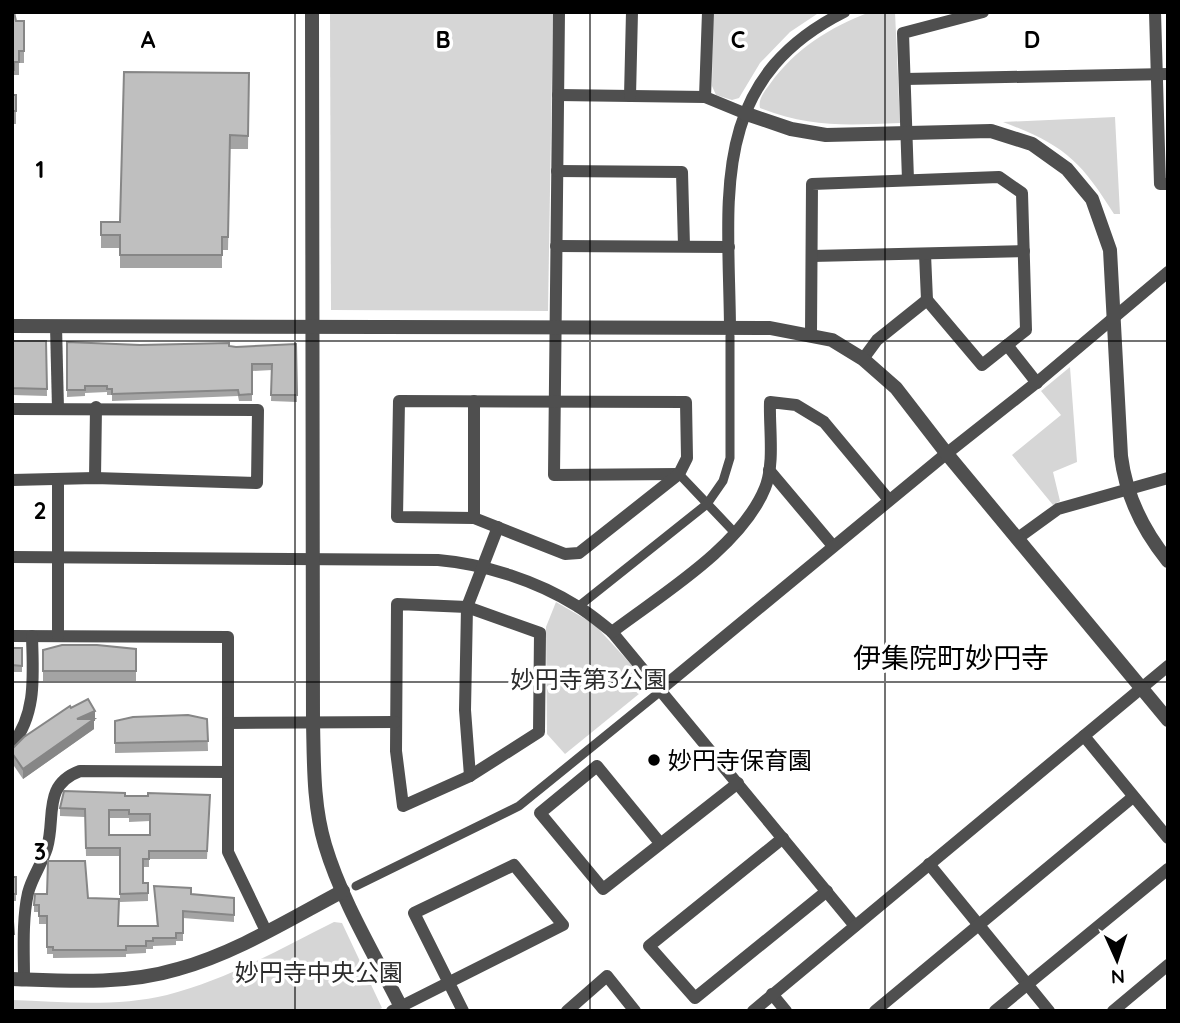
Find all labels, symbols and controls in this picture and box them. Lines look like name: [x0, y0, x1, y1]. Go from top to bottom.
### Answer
text: A: [141, 25, 156, 54]
text: B: [435, 25, 451, 54]
text: C: [731, 25, 745, 54]
text: D: [1024, 25, 1040, 54]
text: 1: [36, 155, 44, 184]
text: 2: [33, 496, 47, 525]
district label: 伊集院町妙円寺: [853, 640, 1049, 675]
park label: 妙円寺第3公園: [511, 664, 667, 694]
place label: 妙円寺保育園: [668, 745, 812, 775]
marker: 妙円寺保育園: [646, 752, 662, 768]
text: 3: [34, 837, 46, 866]
north arrow: [1082, 925, 1152, 995]
park label: 妙円寺中央公園: [235, 957, 403, 987]
text: N: [1110, 965, 1125, 989]

